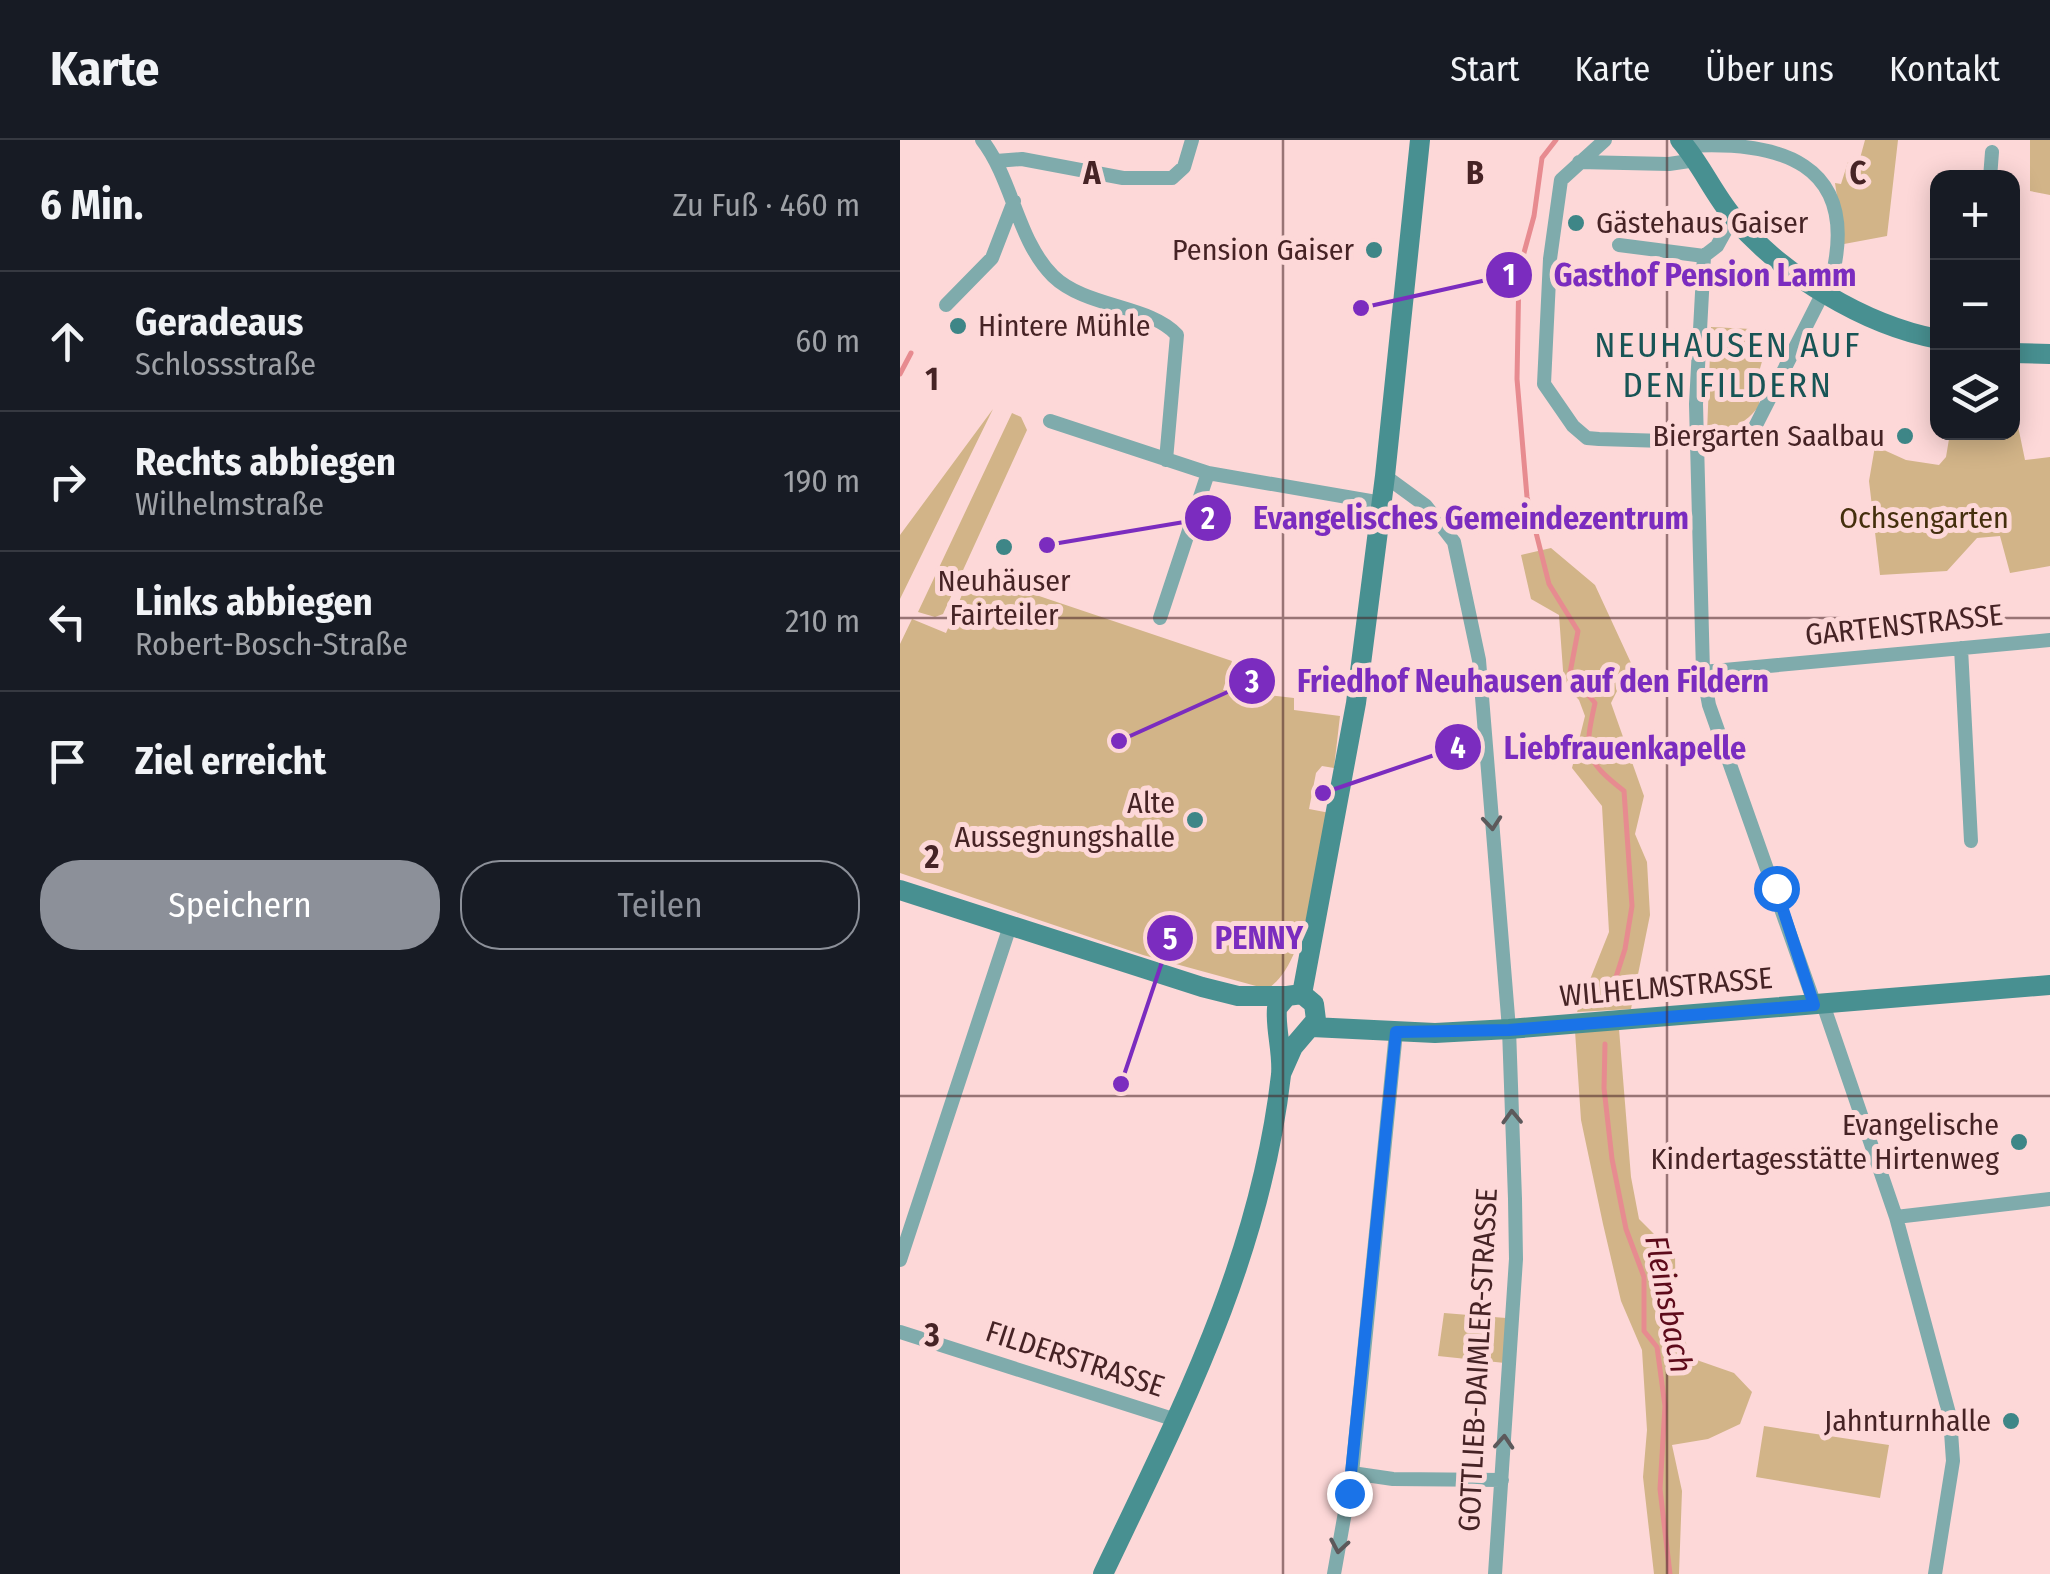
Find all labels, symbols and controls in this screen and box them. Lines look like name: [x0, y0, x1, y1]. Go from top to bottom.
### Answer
text: Karte: [50, 40, 159, 98]
text: Start: [1450, 48, 1520, 90]
text: Karte: [1575, 48, 1650, 90]
text: Über uns: [1705, 48, 1834, 90]
text: Kontakt: [1889, 48, 2000, 90]
text: A: [1082, 154, 1101, 192]
text: B: [1466, 154, 1484, 192]
text: C: [1850, 154, 1867, 192]
map controls: [1930, 170, 2020, 440]
button: +: [1930, 170, 2020, 260]
text: 6 Min.: [40, 180, 143, 230]
text: Zu Fuß · 460 m: [673, 186, 860, 224]
place label: Gästehaus Gaiser: [1596, 205, 1809, 241]
marker: Gästehaus Gaiser: [1565, 212, 1587, 234]
place label: Pension Gaiser: [1172, 232, 1355, 268]
marker: Pension Gaiser: [1363, 239, 1385, 261]
callout: Gasthof Pension Lamm: [1484, 244, 1876, 306]
text: Gasthof Pension Lamm: [1554, 256, 1856, 294]
text: 1: [1503, 257, 1515, 293]
button: −: [1930, 260, 2020, 350]
text: Geradeaus: [135, 299, 303, 345]
place label: Hintere Mühle: [978, 308, 1151, 344]
icon: ahead: [40, 314, 95, 369]
marker: Hintere Mühle: [947, 315, 969, 337]
text: 60 m: [795, 322, 860, 360]
district label: NEUHAUSEN AUF DEN FILDERN: [1594, 324, 1862, 406]
text: Schlossstraße: [135, 345, 316, 383]
button: layers: [1930, 350, 2020, 440]
text: 1: [925, 360, 939, 398]
place label: Biergarten Saalbau: [1653, 418, 1885, 454]
marker: Biergarten Saalbau: [1894, 425, 1916, 447]
text: Rechts abbiegen: [135, 439, 396, 485]
icon: right: [40, 454, 95, 509]
text: 190 m: [783, 462, 860, 500]
text: Wilhelmstraße: [135, 485, 324, 523]
callout: Evangelisches Gemeindezentrum: [1183, 487, 1709, 549]
text: Evangelisches Gemeindezentrum: [1253, 499, 1689, 537]
park label: Ochsengarten: [1839, 500, 2009, 536]
text: 2: [1200, 501, 1215, 537]
marker: Neuhäuser Fairteiler: [993, 536, 1015, 558]
place label: Neuhäuser Fairteiler: [937, 563, 1071, 633]
text: Links abbiegen: [135, 579, 373, 625]
icon: left: [40, 594, 95, 649]
street label: GARTENSTRASSE: [1803, 597, 2005, 653]
text: 210 m: [785, 602, 860, 640]
text: Robert-Bosch-Straße: [135, 625, 408, 663]
callout: Friedhof Neuhausen auf den Fildern: [1227, 650, 1789, 712]
text: Friedhof Neuhausen auf den Fildern: [1297, 662, 1769, 700]
text: 3: [1244, 664, 1259, 700]
callout: Liebfrauenkapelle: [1433, 716, 1766, 778]
text: Liebfrauenkapelle: [1504, 729, 1746, 767]
text: 4: [1450, 730, 1466, 766]
icon: arrive: [40, 734, 95, 789]
text: Ziel erreicht: [135, 738, 326, 784]
place label: Alte Aussegnungshalle: [955, 785, 1175, 855]
marker: Alte Aussegnungshalle: [1184, 809, 1206, 831]
one-way arrow: [1481, 815, 1502, 831]
text: 2: [924, 838, 940, 876]
button: Speichern: [40, 860, 440, 950]
button: Teilen: [460, 860, 860, 950]
route start: [1754, 866, 1800, 912]
callout: PENNY: [1145, 907, 1323, 969]
text: PENNY: [1215, 919, 1304, 957]
text: 5: [1163, 921, 1177, 957]
street label: WILHELMSTRASSE: [1558, 960, 1774, 1014]
place label: Evangelische Kindertagesstätte Hirtenweg: [1651, 1107, 2000, 1177]
one-way arrow: [1502, 1109, 1523, 1125]
marker: Evangelische Kindertagesstätte Hirtenweg: [2008, 1131, 2030, 1153]
street label: GOTTLIEB-DAIMLER-STRASSE: [1451, 1187, 1505, 1533]
water label: Fleinsbach: [1637, 1232, 1701, 1376]
street label: FILDERSTRASSE: [981, 1313, 1169, 1405]
text: 3: [923, 1316, 940, 1354]
place label: Jahnturnhalle: [1824, 1403, 1991, 1439]
marker: Jahnturnhalle: [2000, 1410, 2022, 1432]
one-way arrow: [1493, 1433, 1514, 1449]
route end: [1327, 1471, 1373, 1517]
one-way arrow: [1329, 1538, 1350, 1554]

